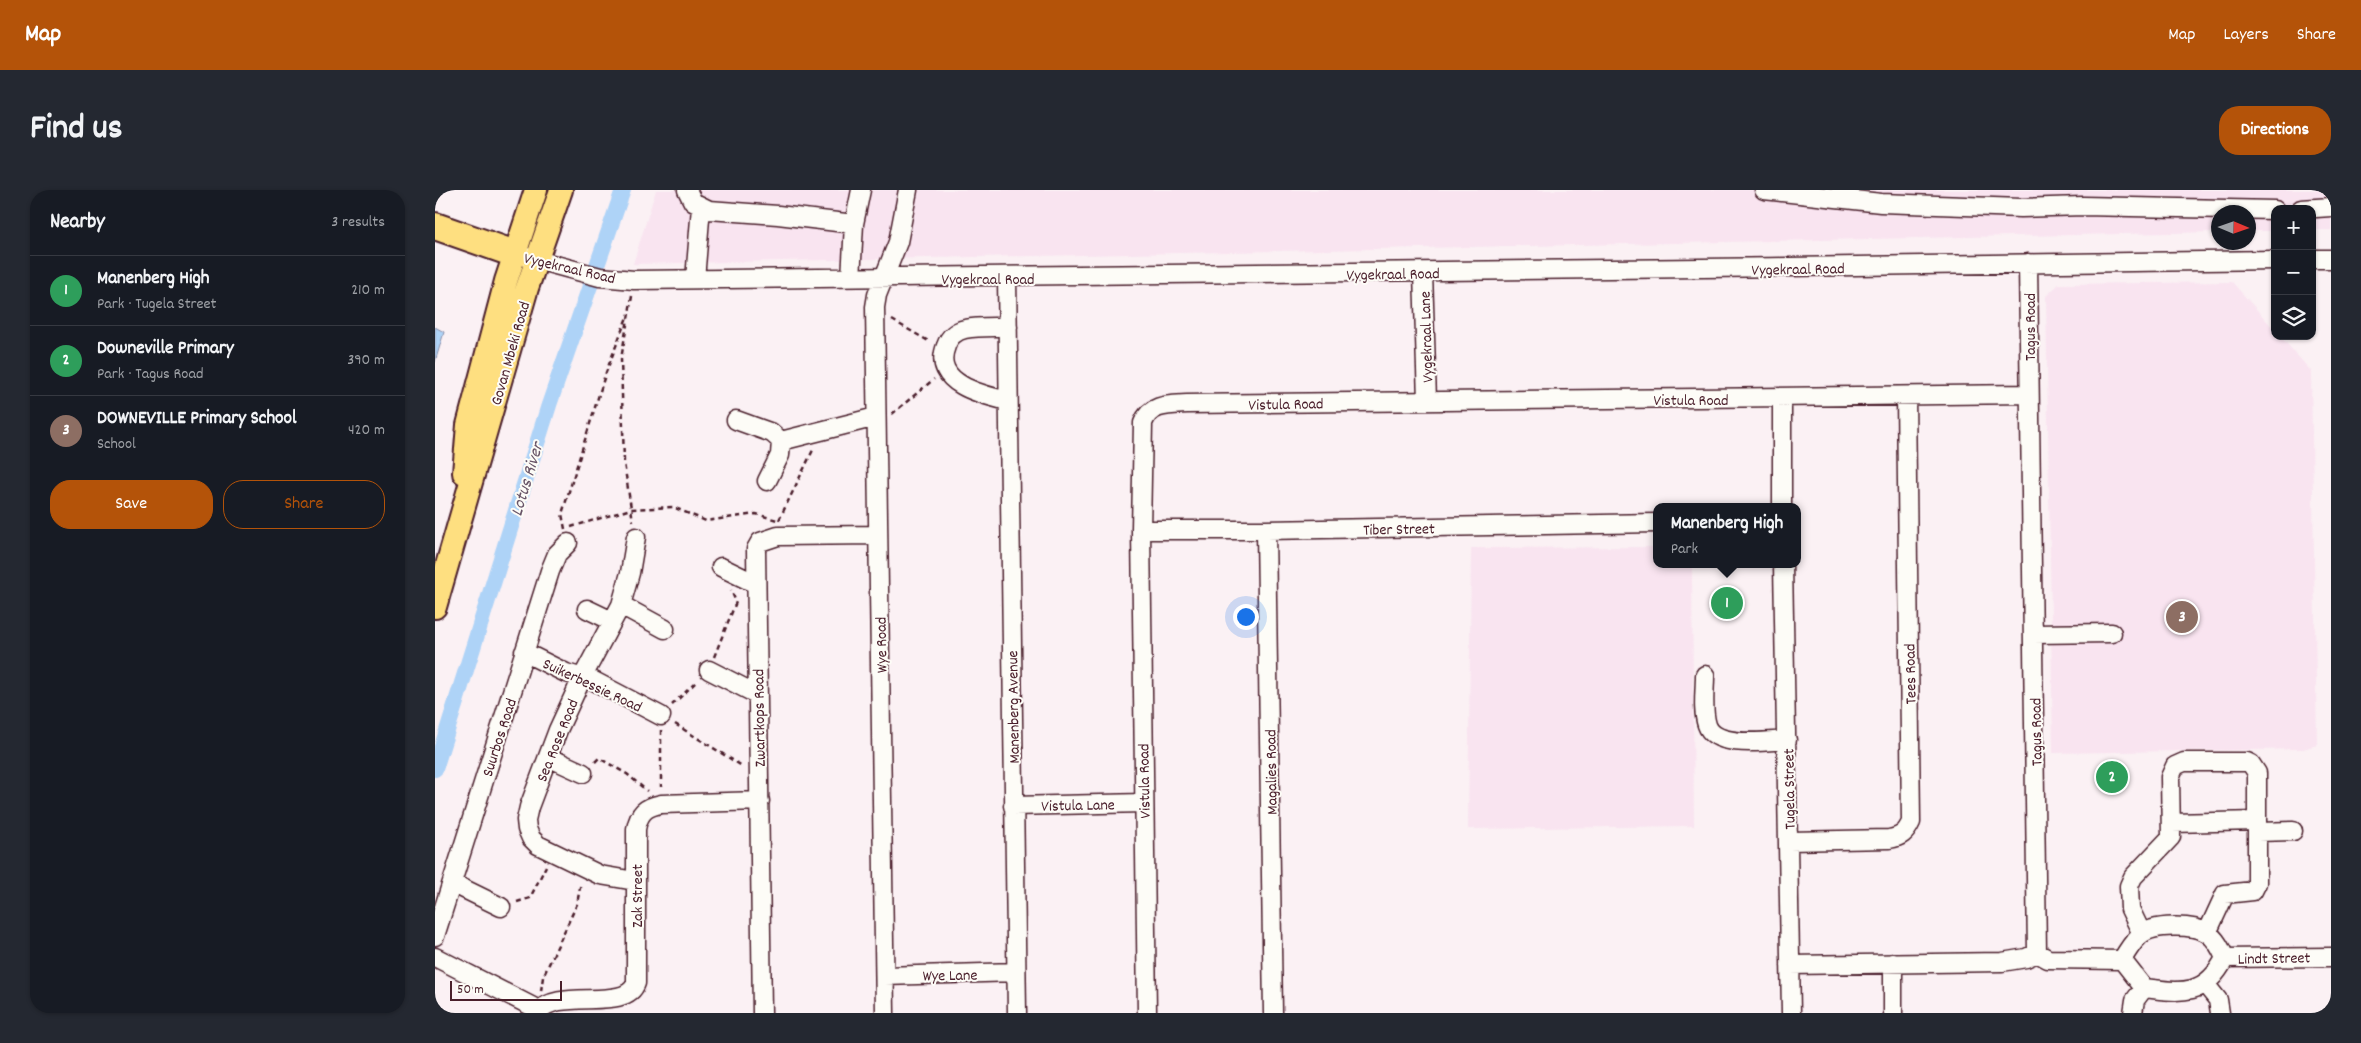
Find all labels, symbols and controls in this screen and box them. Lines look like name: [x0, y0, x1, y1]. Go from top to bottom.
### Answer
text: Map: [25, 18, 61, 52]
text: Map: [2168, 23, 2195, 48]
text: Layers: [2223, 23, 2269, 48]
text: Share: [2297, 23, 2336, 48]
text: Find us: [30, 105, 122, 155]
button: Directions: [2219, 106, 2331, 155]
north arrow: [2211, 205, 2256, 250]
map controls: [2271, 205, 2316, 340]
button: +: [2271, 205, 2316, 250]
text: Nearby: [50, 208, 105, 238]
text: 3 results: [331, 211, 385, 234]
street label: Vygekraal Road: [521, 248, 617, 291]
button: −: [2271, 250, 2316, 295]
street label: Vygekraal Road: [1751, 258, 1845, 283]
street label: Vygekraal Road: [1346, 263, 1440, 288]
text: Manenberg High: [97, 266, 210, 293]
street label: Vygekraal Road: [941, 269, 1035, 292]
text: 1: [64, 279, 68, 302]
text: 210 m: [351, 279, 385, 302]
street label: Vygekraal Lane: [1414, 291, 1441, 383]
text: Park · Tugela Street: [97, 293, 216, 316]
street label: Tagus Road: [2020, 293, 2043, 361]
button: layers: [2271, 295, 2316, 340]
street label: Govan Mbeki Road: [486, 299, 537, 408]
text: Downeville Primary: [97, 336, 234, 363]
text: 2: [63, 349, 70, 372]
text: 390 m: [347, 349, 385, 372]
text: Park · Tagus Road: [97, 363, 203, 386]
street label: Vistula Road: [1653, 390, 1729, 413]
street label: Vistula Road: [1248, 393, 1324, 418]
text: DOWNEVILLE Primary School: [97, 406, 297, 433]
text: 3: [62, 419, 70, 442]
text: 420 m: [348, 419, 385, 442]
text: School: [97, 433, 136, 456]
water label: Lotus River: [505, 438, 552, 520]
button: Save: [50, 480, 213, 529]
button: Share: [223, 480, 385, 529]
popup: [1653, 503, 1801, 568]
text: Manenberg High: [1671, 511, 1783, 538]
street label: Tiber Street: [1363, 518, 1435, 543]
text: Park: [1671, 538, 1698, 561]
pin: 1: [1711, 584, 1743, 622]
pin: 3: [2166, 598, 2198, 636]
your location: [1233, 604, 1259, 630]
street label: Wye Road: [871, 617, 894, 673]
street label: Tees Road: [1899, 643, 1924, 705]
street label: Manenberg Avenue: [1002, 650, 1027, 764]
street label: Suikerbessie Road: [538, 653, 645, 719]
street label: Zwartkops Road: [748, 669, 773, 767]
street label: Suurbos Road: [477, 696, 524, 780]
street label: Sea Rose Road: [531, 696, 585, 786]
street label: Tagus Road: [2025, 698, 2050, 766]
street label: Magalies Road: [1260, 729, 1285, 815]
street label: Vistula Road: [1133, 743, 1158, 819]
street label: Tugela Street: [1778, 748, 1803, 830]
pin: 2: [2096, 758, 2128, 796]
street label: Vistula Lane: [1041, 794, 1115, 819]
street label: Zak Street: [627, 864, 650, 928]
street label: Lindt Street: [2237, 947, 2311, 972]
street label: Wye Lane: [922, 965, 978, 988]
scale bar: [450, 978, 563, 1001]
text: 50 m: [457, 980, 484, 1000]

